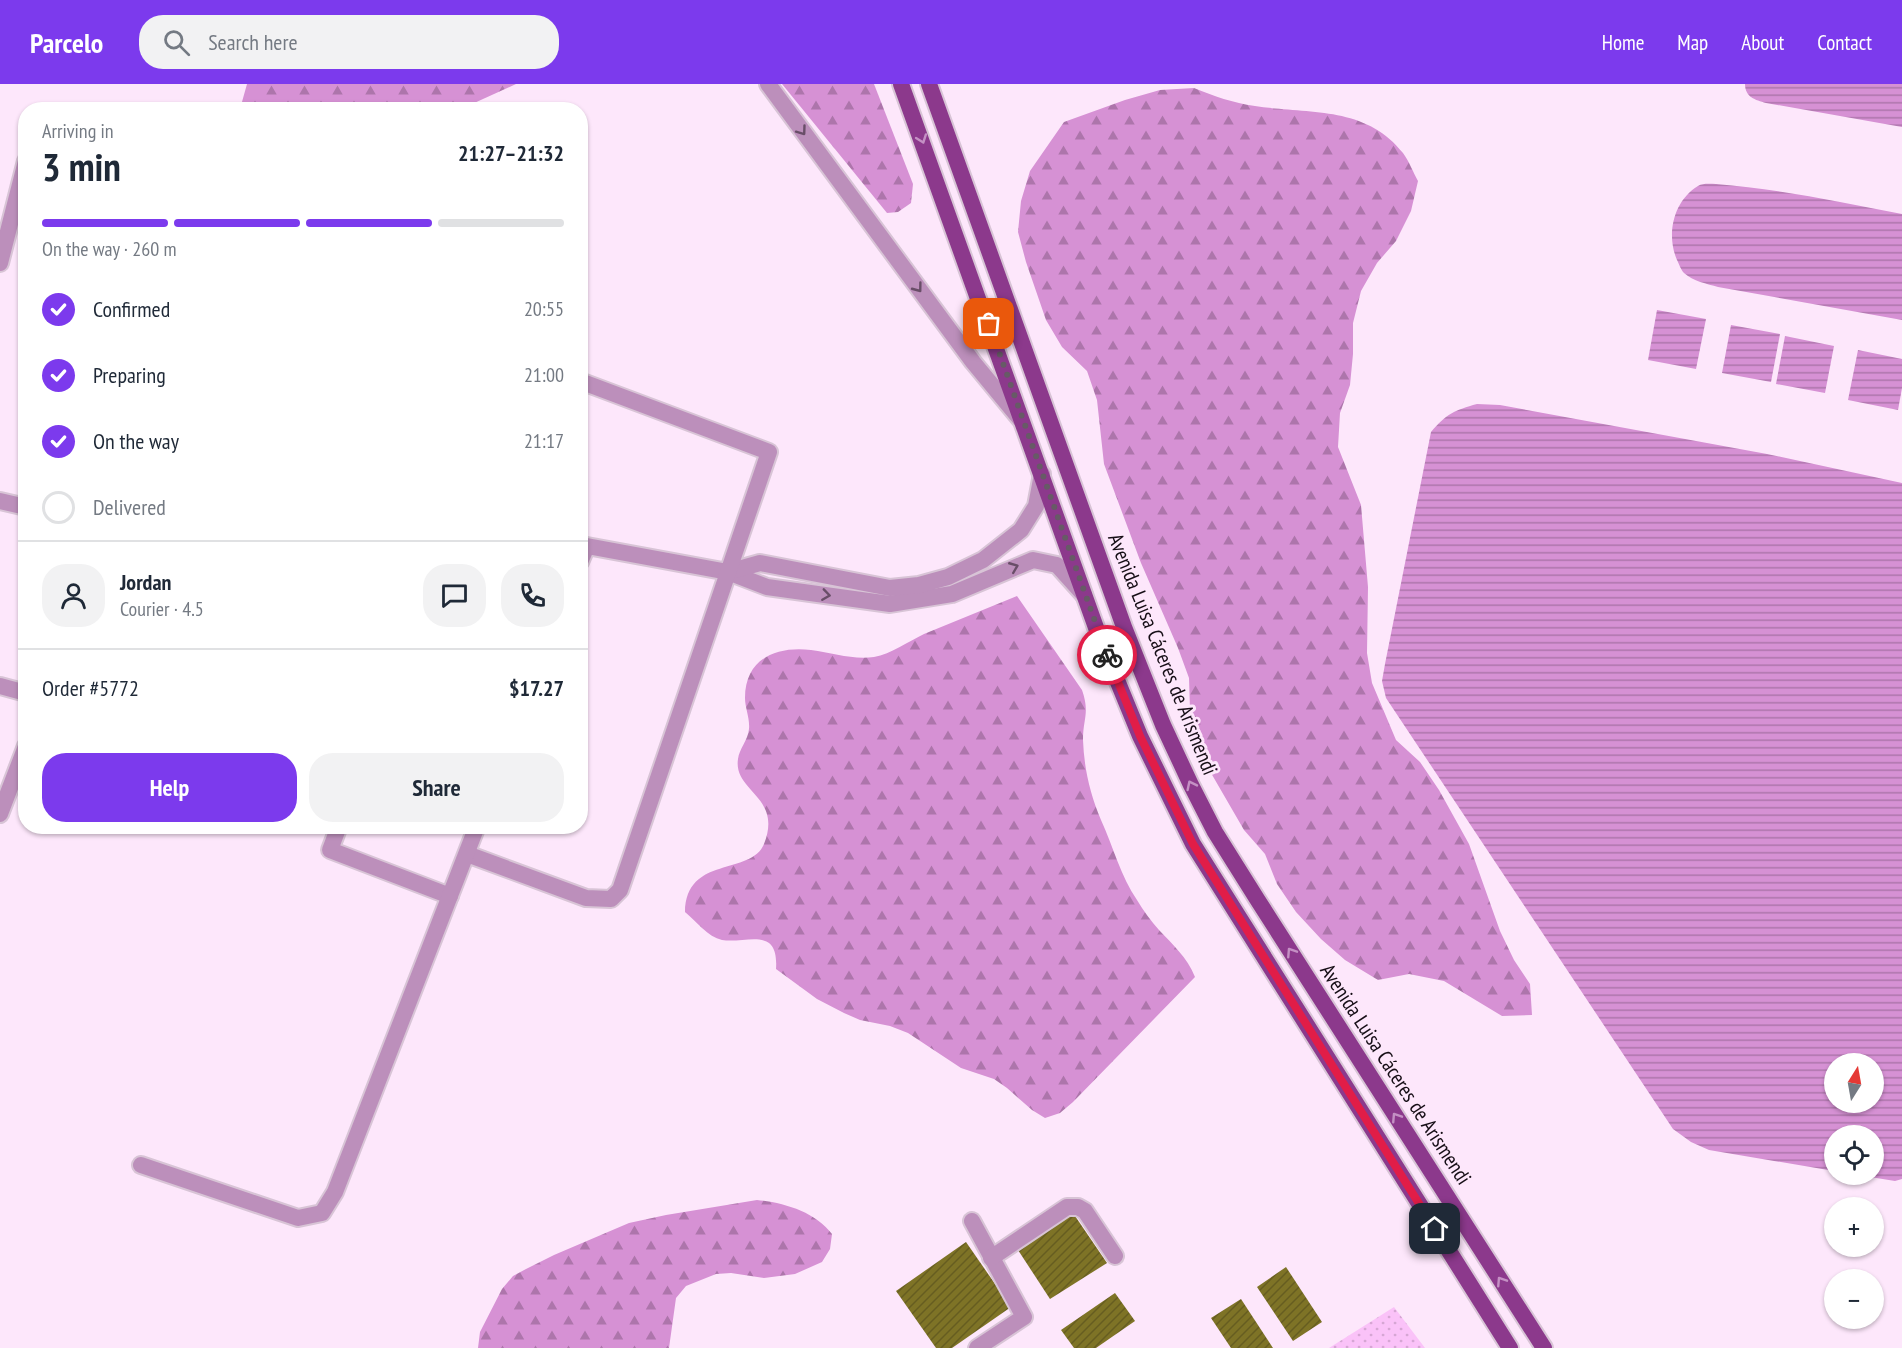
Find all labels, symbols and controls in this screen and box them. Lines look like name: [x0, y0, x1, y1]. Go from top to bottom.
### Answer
search box: [139, 15, 559, 69]
text: Parcelo: [30, 24, 103, 61]
icon: search: [160, 26, 193, 59]
text: Search here: [208, 28, 298, 56]
text: Home: [1602, 29, 1644, 56]
text: Map: [1677, 29, 1708, 56]
text: About: [1741, 29, 1784, 56]
text: Contact: [1817, 29, 1872, 56]
text: Arriving in: [42, 118, 114, 144]
one-way arrow: [795, 125, 806, 136]
one-way arrow: [914, 133, 927, 144]
text: 21:27–21:32: [458, 139, 564, 167]
text: 3 min: [42, 141, 121, 192]
text: On the way · 260 m: [42, 236, 177, 262]
one-way arrow: [911, 281, 922, 292]
icon: check: [42, 293, 75, 326]
text: Confirmed: [93, 295, 170, 323]
text: 20:55: [524, 296, 564, 322]
pin: [963, 298, 1014, 349]
icon: bag: [972, 307, 1005, 340]
icon: check: [42, 359, 75, 392]
text: Preparing: [93, 361, 166, 389]
text: 21:00: [524, 362, 564, 388]
icon: check: [42, 425, 75, 458]
text: On the way: [93, 427, 179, 455]
text: 21:17: [524, 428, 564, 454]
text: Delivered: [93, 493, 166, 521]
street label: Avenida Luisa Cáceres de Arismendi: [1102, 529, 1224, 779]
one-way arrow: [1008, 562, 1018, 575]
button: person: [42, 564, 105, 627]
button: chat: [423, 564, 486, 627]
button: phone: [501, 564, 564, 627]
text: Jordan: [120, 568, 171, 596]
one-way arrow: [821, 588, 830, 601]
text: Courier · 4.5: [120, 596, 204, 622]
courier: [1077, 625, 1137, 685]
icon: bike: [1091, 639, 1124, 672]
text: Order #5772: [42, 674, 139, 702]
text: $17.27: [509, 674, 564, 702]
button: Help: [42, 753, 297, 822]
button: Share: [309, 753, 564, 822]
one-way arrow: [1187, 780, 1199, 791]
one-way arrow: [1287, 948, 1298, 959]
street label: Avenida Luisa Cáceres de Arismendi: [1314, 959, 1478, 1189]
north arrow: [1824, 1053, 1884, 1113]
map controls: [1824, 1053, 1884, 1329]
one-way arrow: [1392, 1112, 1403, 1123]
button: locate: [1824, 1125, 1884, 1185]
button: +: [1824, 1197, 1884, 1257]
pin: [1409, 1203, 1460, 1254]
icon: home: [1418, 1212, 1451, 1245]
button: −: [1824, 1269, 1884, 1329]
one-way arrow: [1497, 1277, 1508, 1288]

